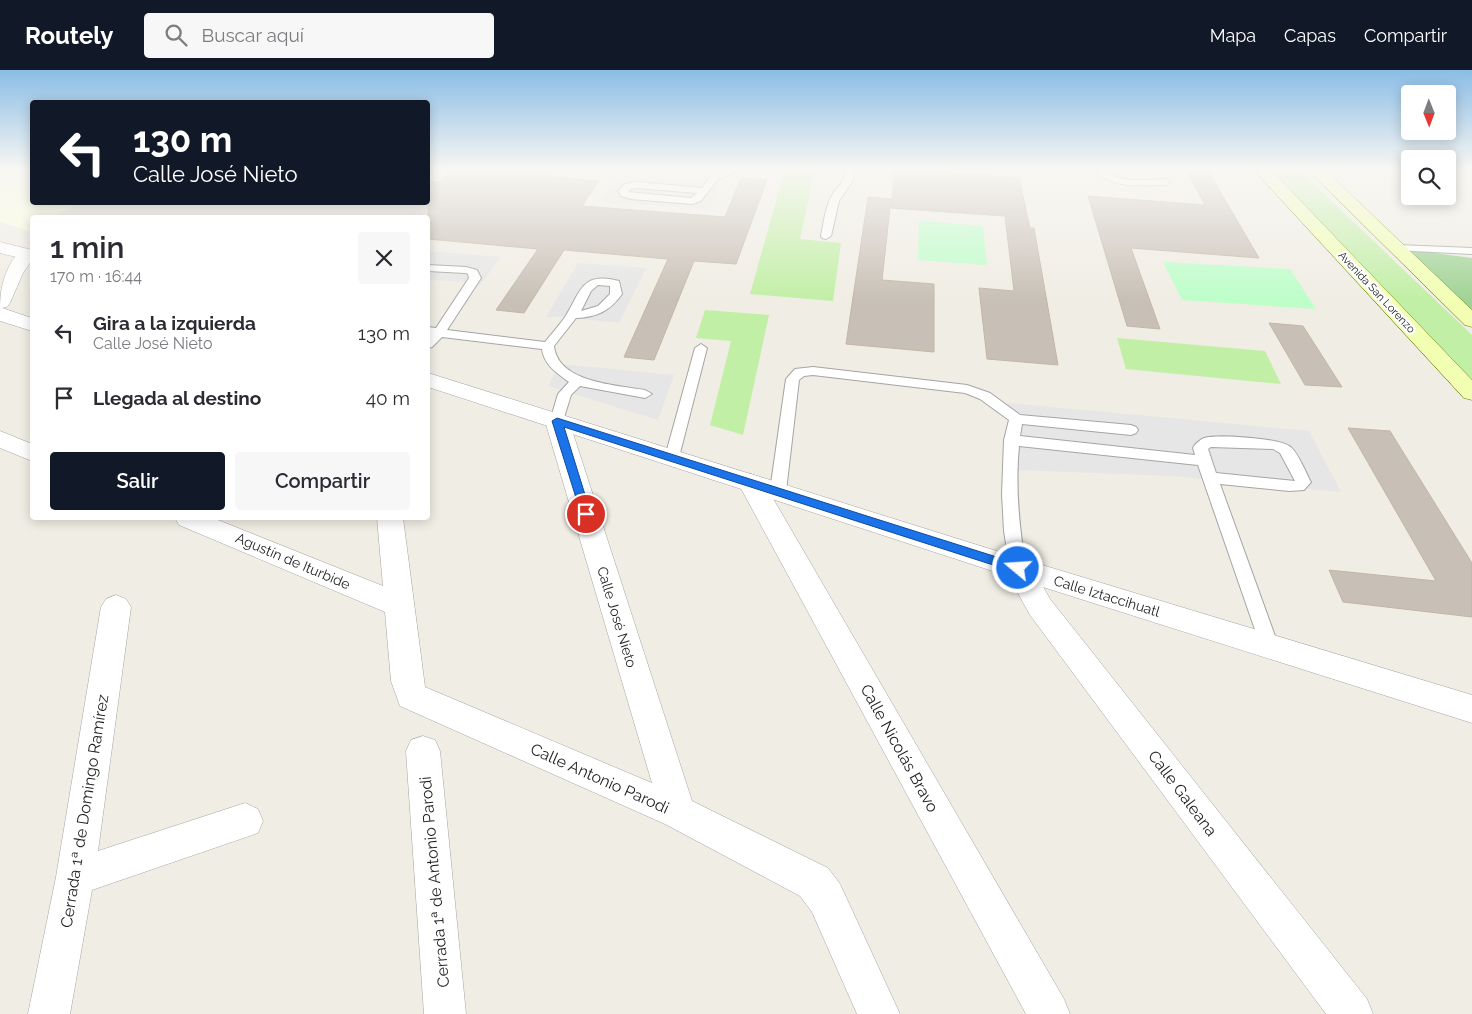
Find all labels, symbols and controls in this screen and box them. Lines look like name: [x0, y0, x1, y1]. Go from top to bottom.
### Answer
search box: [144, 13, 494, 58]
text: Routely: [25, 21, 114, 50]
icon: search: [162, 21, 190, 49]
text: Buscar aquí: [202, 24, 304, 46]
text: Mapa: [1210, 25, 1256, 46]
text: Capas: [1284, 25, 1336, 46]
text: Compartir: [1364, 25, 1447, 46]
north arrow: [1401, 85, 1456, 140]
map controls: [1401, 85, 1456, 205]
text: 130 m: [133, 119, 232, 160]
icon: left: [50, 120, 115, 185]
button: search: [1401, 150, 1456, 205]
text: Calle José Nieto: [133, 161, 297, 187]
text: 1 min: [50, 230, 125, 265]
button: close: [358, 232, 410, 284]
street label: Avenida San Lorenzo: [1335, 249, 1418, 336]
text: 170 m · 16:44: [50, 267, 142, 286]
text: Gira a la izquierda: [93, 312, 256, 334]
icon: left: [50, 319, 78, 347]
text: 130 m: [358, 322, 410, 344]
text: Calle José Nieto: [93, 334, 213, 353]
icon: arrive: [50, 384, 78, 412]
text: Llegada al destino: [93, 387, 261, 409]
text: 40 m: [366, 387, 410, 409]
button: Salir: [50, 452, 225, 510]
button: Compartir: [235, 452, 410, 510]
pin: [565, 493, 607, 535]
icon: arrive: [572, 500, 600, 528]
street label: Agustín de Iturbide: [233, 530, 353, 592]
position arrow: [991, 541, 1043, 593]
street label: Calle José Nieto: [594, 565, 640, 669]
street label: Calle Iztaccihuatl: [1052, 572, 1162, 620]
street label: Calle Nicolás Bravo: [857, 681, 943, 816]
street label: Cerrada 1ª de Domingo Ramírez: [57, 693, 112, 929]
street label: Calle Antonio Parodi: [528, 739, 672, 818]
street label: Calle Galeana: [1144, 747, 1221, 840]
street label: Cerrada 1ª de Antonio Parodi: [416, 776, 453, 988]

